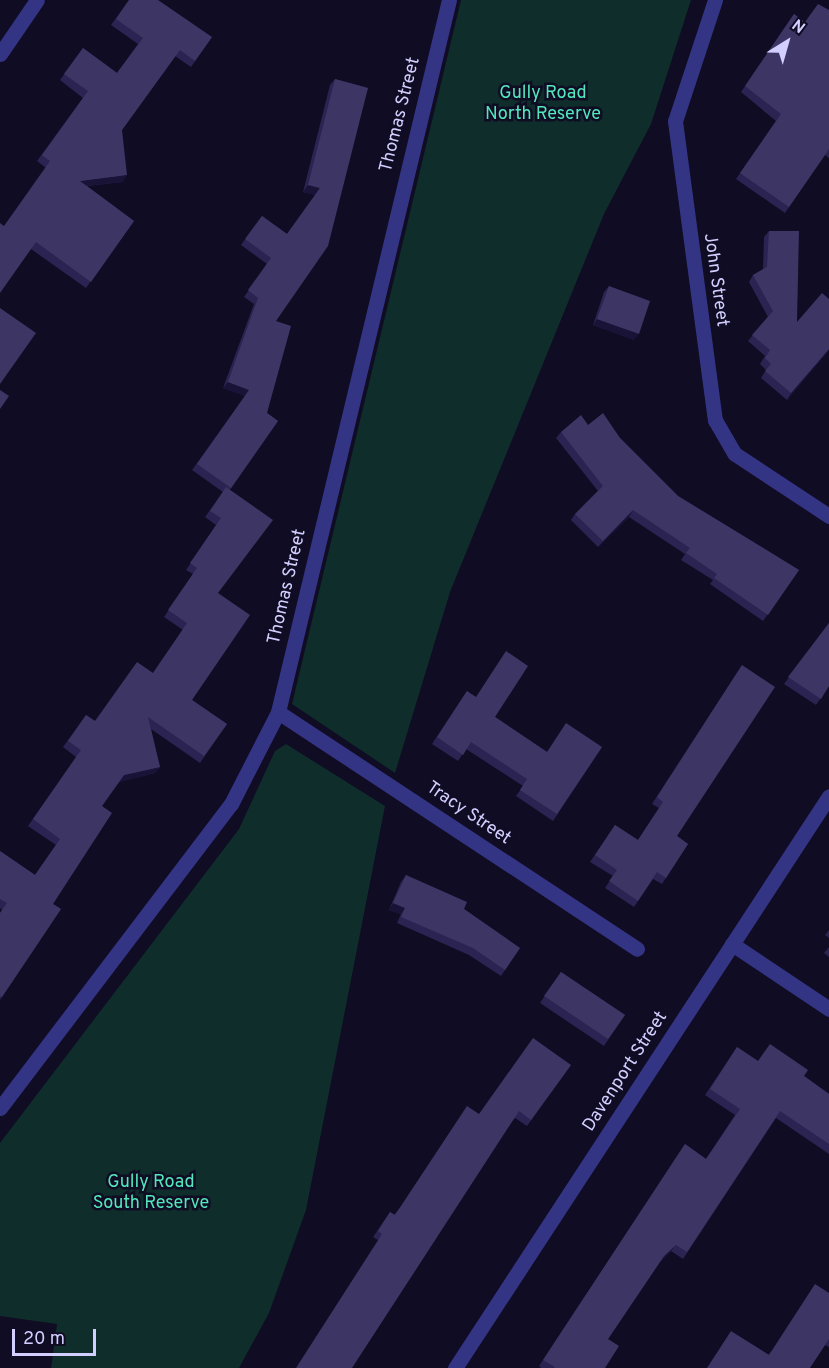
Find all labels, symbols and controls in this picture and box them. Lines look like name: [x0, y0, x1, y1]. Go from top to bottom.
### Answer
north arrow: [757, 12, 817, 72]
text: N: [787, 16, 808, 39]
street label: Thomas Street: [376, 55, 426, 175]
park label: Gully Road North Reserve: [485, 84, 601, 127]
street label: John Street: [698, 232, 732, 328]
street label: Thomas Street: [264, 527, 312, 647]
street label: Tracy Street: [421, 778, 515, 850]
street label: Davenport Street: [579, 1008, 673, 1136]
park label: Gully Road South Reserve: [93, 1173, 209, 1216]
scale bar: [15, 1317, 99, 1355]
text: 20 m: [23, 1328, 65, 1351]

